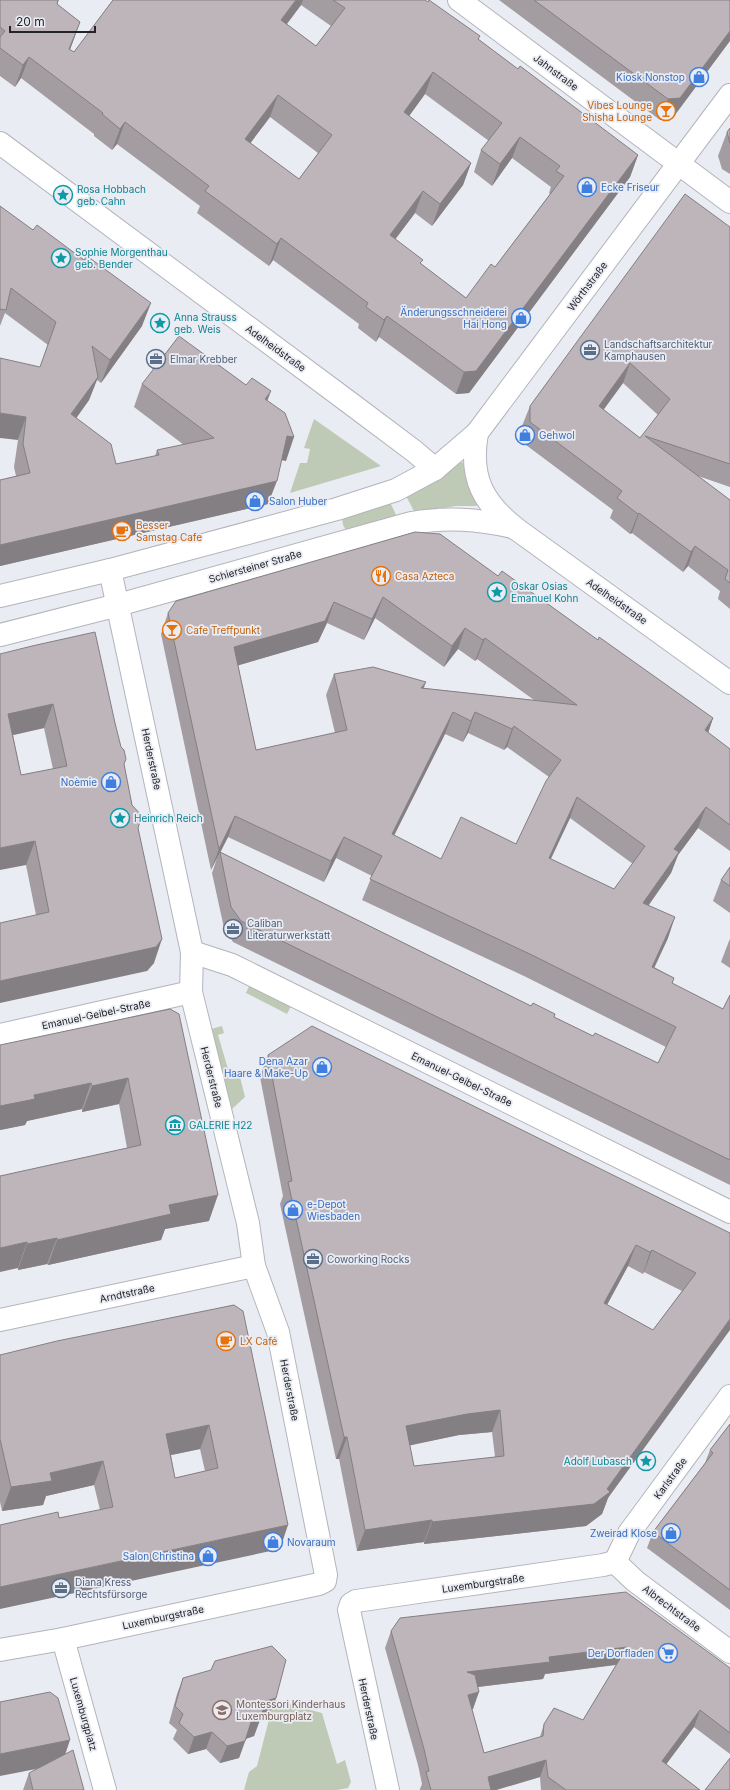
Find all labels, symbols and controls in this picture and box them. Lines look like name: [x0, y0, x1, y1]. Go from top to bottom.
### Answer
scale bar: [10, 8, 95, 34]
text: 20 m: [16, 14, 45, 29]
street label: Jahnstraße: [531, 51, 581, 93]
shop icon: Kiosk Nonstop: [688, 66, 710, 88]
place label: Kiosk Nonstop: [616, 71, 685, 83]
place label: Vibes Lounge Shisha Lounge: [582, 99, 652, 123]
bar icon: Vibes Lounge Shisha Lounge: [655, 100, 677, 122]
shop icon: Ecke Friseur: [576, 176, 598, 198]
place label: Ecke Friseur: [601, 181, 660, 193]
place label: Rosa Hobbach geb. Cahn: [77, 183, 146, 207]
place icon: Rosa Hobbach geb. Cahn: [52, 184, 74, 206]
place label: Sophie Morgenthau geb. Bender: [75, 246, 168, 270]
place icon: Sophie Morgenthau geb. Bender: [50, 247, 72, 269]
street label: Wörthstraße: [565, 259, 609, 313]
place label: Änderungsschneiderei Hai Hong: [400, 306, 507, 330]
shop icon: Änderungsschneiderei Hai Hong: [510, 307, 532, 329]
place label: Anna Strauss geb. Weis: [174, 311, 237, 335]
place icon: Anna Strauss geb. Weis: [149, 312, 171, 334]
street label: Adelheidstraße: [244, 322, 309, 374]
place label: Landschaftsarchitektur Kamphausen: [604, 338, 713, 362]
office icon: Landschaftsarchitektur Kamphausen: [579, 339, 601, 361]
office icon: Elmar Krebber: [145, 348, 167, 370]
place label: Elmar Krebber: [170, 353, 238, 365]
shop icon: Gehwol: [514, 424, 536, 446]
place label: Gehwol: [539, 429, 575, 441]
shop icon: Salon Huber: [244, 490, 266, 512]
place label: Salon Huber: [269, 495, 327, 507]
place label: Besser Samstag Cafe: [136, 519, 202, 543]
cafe icon: Besser Samstag Cafe: [111, 520, 133, 542]
street label: Schiersteiner Straße: [207, 547, 303, 585]
restaurant icon: Casa Azteca: [370, 565, 392, 587]
place label: Casa Azteca: [395, 570, 454, 582]
street label: Adelheidstraße: [584, 576, 650, 627]
place label: Oskar Osias Emanuel Kohn: [511, 580, 579, 604]
place icon: Oskar Osias Emanuel Kohn: [486, 581, 508, 603]
bar icon: Cafe Treffpunkt: [161, 619, 183, 641]
place label: Cafe Treffpunkt: [186, 624, 261, 636]
street label: Herderstraße: [140, 727, 164, 791]
shop icon: Noèmie: [100, 771, 122, 793]
place label: Noèmie: [61, 776, 97, 788]
place icon: Heinrich Reich: [109, 807, 131, 829]
place label: Heinrich Reich: [134, 812, 203, 824]
place label: Caliban Literaturwerkstatt: [247, 917, 331, 941]
office icon: Caliban Literaturwerkstatt: [222, 918, 244, 940]
street label: Emanuel-Geibel-Straße: [41, 997, 152, 1031]
street label: Herderstraße: [199, 1045, 225, 1109]
street label: Emanuel-Geibel-Straße: [410, 1049, 515, 1109]
place label: Dena Azar Haare & Make-Up: [224, 1055, 308, 1079]
shop icon: Dena Azar Haare & Make-Up: [311, 1056, 333, 1078]
museum icon: GALERIE H22: [164, 1114, 186, 1136]
place label: GALERIE H22: [189, 1119, 252, 1131]
place label: e-Depot Wiesbaden: [307, 1198, 360, 1222]
shop icon: e-Depot Wiesbaden: [282, 1199, 304, 1221]
office icon: Coworking Rocks: [302, 1248, 324, 1270]
place label: Coworking Rocks: [327, 1253, 410, 1265]
street label: Arndtstraße: [98, 1281, 156, 1305]
cafe icon: LX Café: [215, 1330, 237, 1352]
place label: LX Café: [240, 1335, 278, 1347]
street label: Herderstraße: [278, 1358, 302, 1422]
place icon: Adolf Lubasch: [635, 1450, 657, 1472]
place label: Adolf Lubasch: [564, 1455, 632, 1467]
street label: Karlstraße: [651, 1455, 689, 1501]
shop icon: Zweirad Klose: [660, 1522, 682, 1544]
place label: Zweirad Klose: [590, 1527, 657, 1539]
shop icon: Novaraum: [262, 1531, 284, 1553]
place label: Novaraum: [287, 1536, 336, 1548]
shop icon: Salon Christina: [197, 1545, 219, 1567]
place label: Salon Christina: [123, 1550, 194, 1562]
street label: Luxemburgstraße: [441, 1571, 525, 1595]
place label: Diana Kress Rechtsfürsorge: [75, 1576, 148, 1600]
office icon: Diana Kress Rechtsfürsorge: [50, 1577, 72, 1599]
street label: Albrechtstraße: [641, 1582, 704, 1634]
street label: Luxemburgstraße: [121, 1602, 205, 1632]
supermarket icon: Der Dorfladen: [657, 1642, 679, 1664]
place label: Der Dorfladen: [588, 1647, 654, 1659]
street label: Luxemburgplatz: [68, 1676, 100, 1752]
street label: Herderstraße: [357, 1677, 381, 1741]
place label: Montessori Kinderhaus Luxemburgplatz: [236, 1698, 345, 1722]
school or university icon: Montessori Kinderhaus Luxemburgplatz: [211, 1699, 233, 1721]

